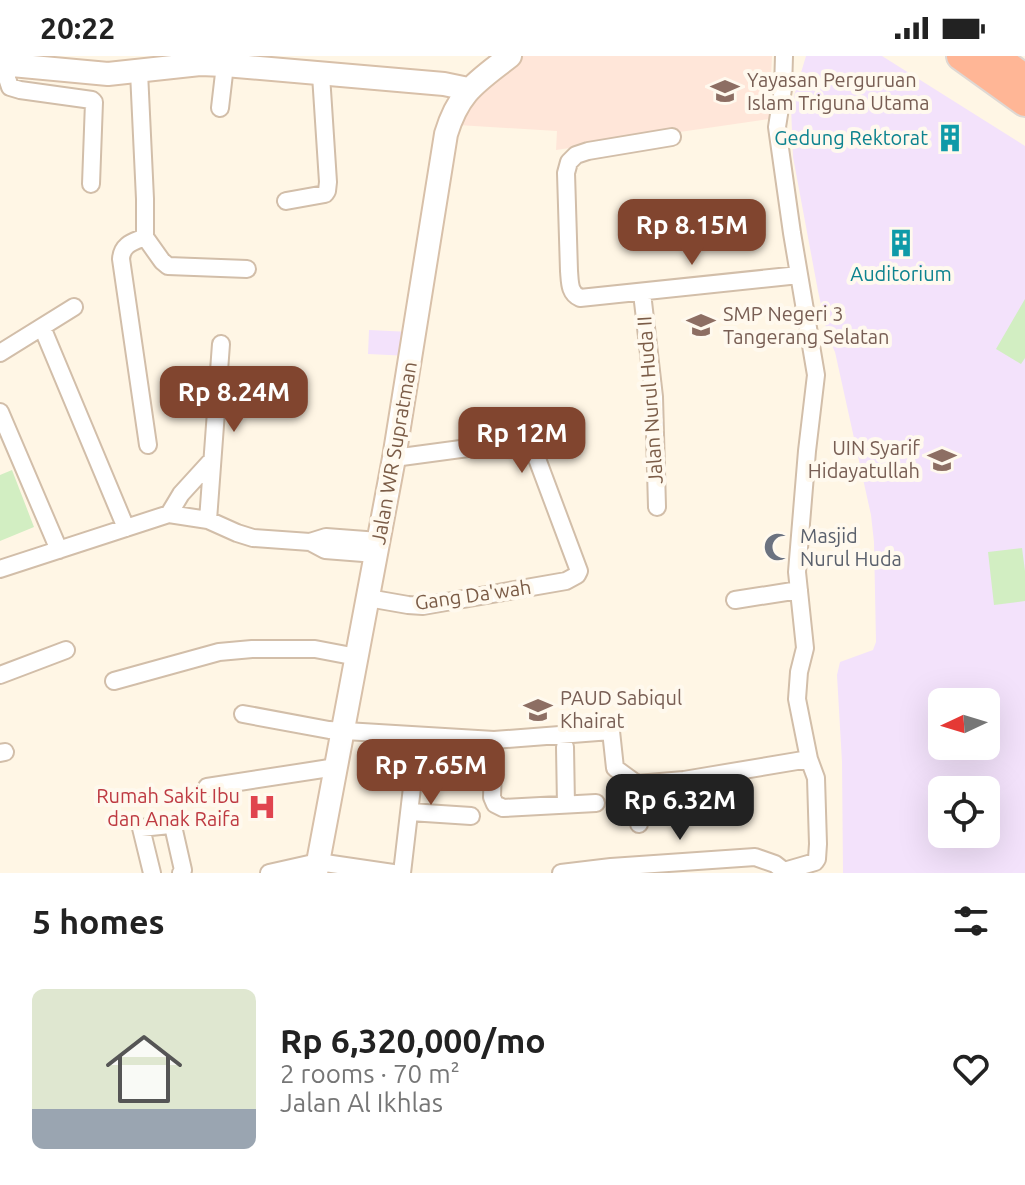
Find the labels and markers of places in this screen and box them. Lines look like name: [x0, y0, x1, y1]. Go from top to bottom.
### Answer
place label: Yayasan Perguruan Islam Triguna Utama: [747, 68, 930, 114]
school or university icon: Yayasan Perguruan Islam Triguna Utama: [710, 76, 740, 106]
building icon: Gedung Rektorat: [935, 123, 965, 153]
place label: Gedung Rektorat: [774, 126, 928, 149]
pin: Rp 8.15M: [609, 199, 775, 267]
building icon: Auditorium: [886, 228, 916, 258]
place label: Auditorium: [850, 262, 952, 285]
place label: SMP Negeri 3 Tangerang Selatan: [723, 302, 890, 348]
school or university icon: SMP Negeri 3 Tangerang Selatan: [686, 310, 716, 340]
pin: Rp 8.24M: [151, 366, 317, 434]
pin: Rp 12M: [457, 407, 587, 475]
place label: UIN Syarif Hidayatullah: [808, 436, 920, 482]
school or university icon: UIN Syarif Hidayatullah: [927, 445, 957, 475]
place label: Masjid Nurul Huda: [800, 524, 902, 570]
mosque icon: Masjid Nurul Huda: [763, 532, 793, 562]
place label: PAUD Sabiqul Khairat: [560, 686, 682, 732]
school or university icon: PAUD Sabiqul Khairat: [523, 695, 553, 725]
pin: Rp 7.65M: [348, 739, 514, 807]
pin: Rp 6.32M: [597, 774, 763, 842]
place label: Rumah Sakit Ibu dan Anak Raifa: [96, 784, 240, 830]
hospital icon: Rumah Sakit Ibu dan Anak Raifa: [247, 792, 277, 822]

